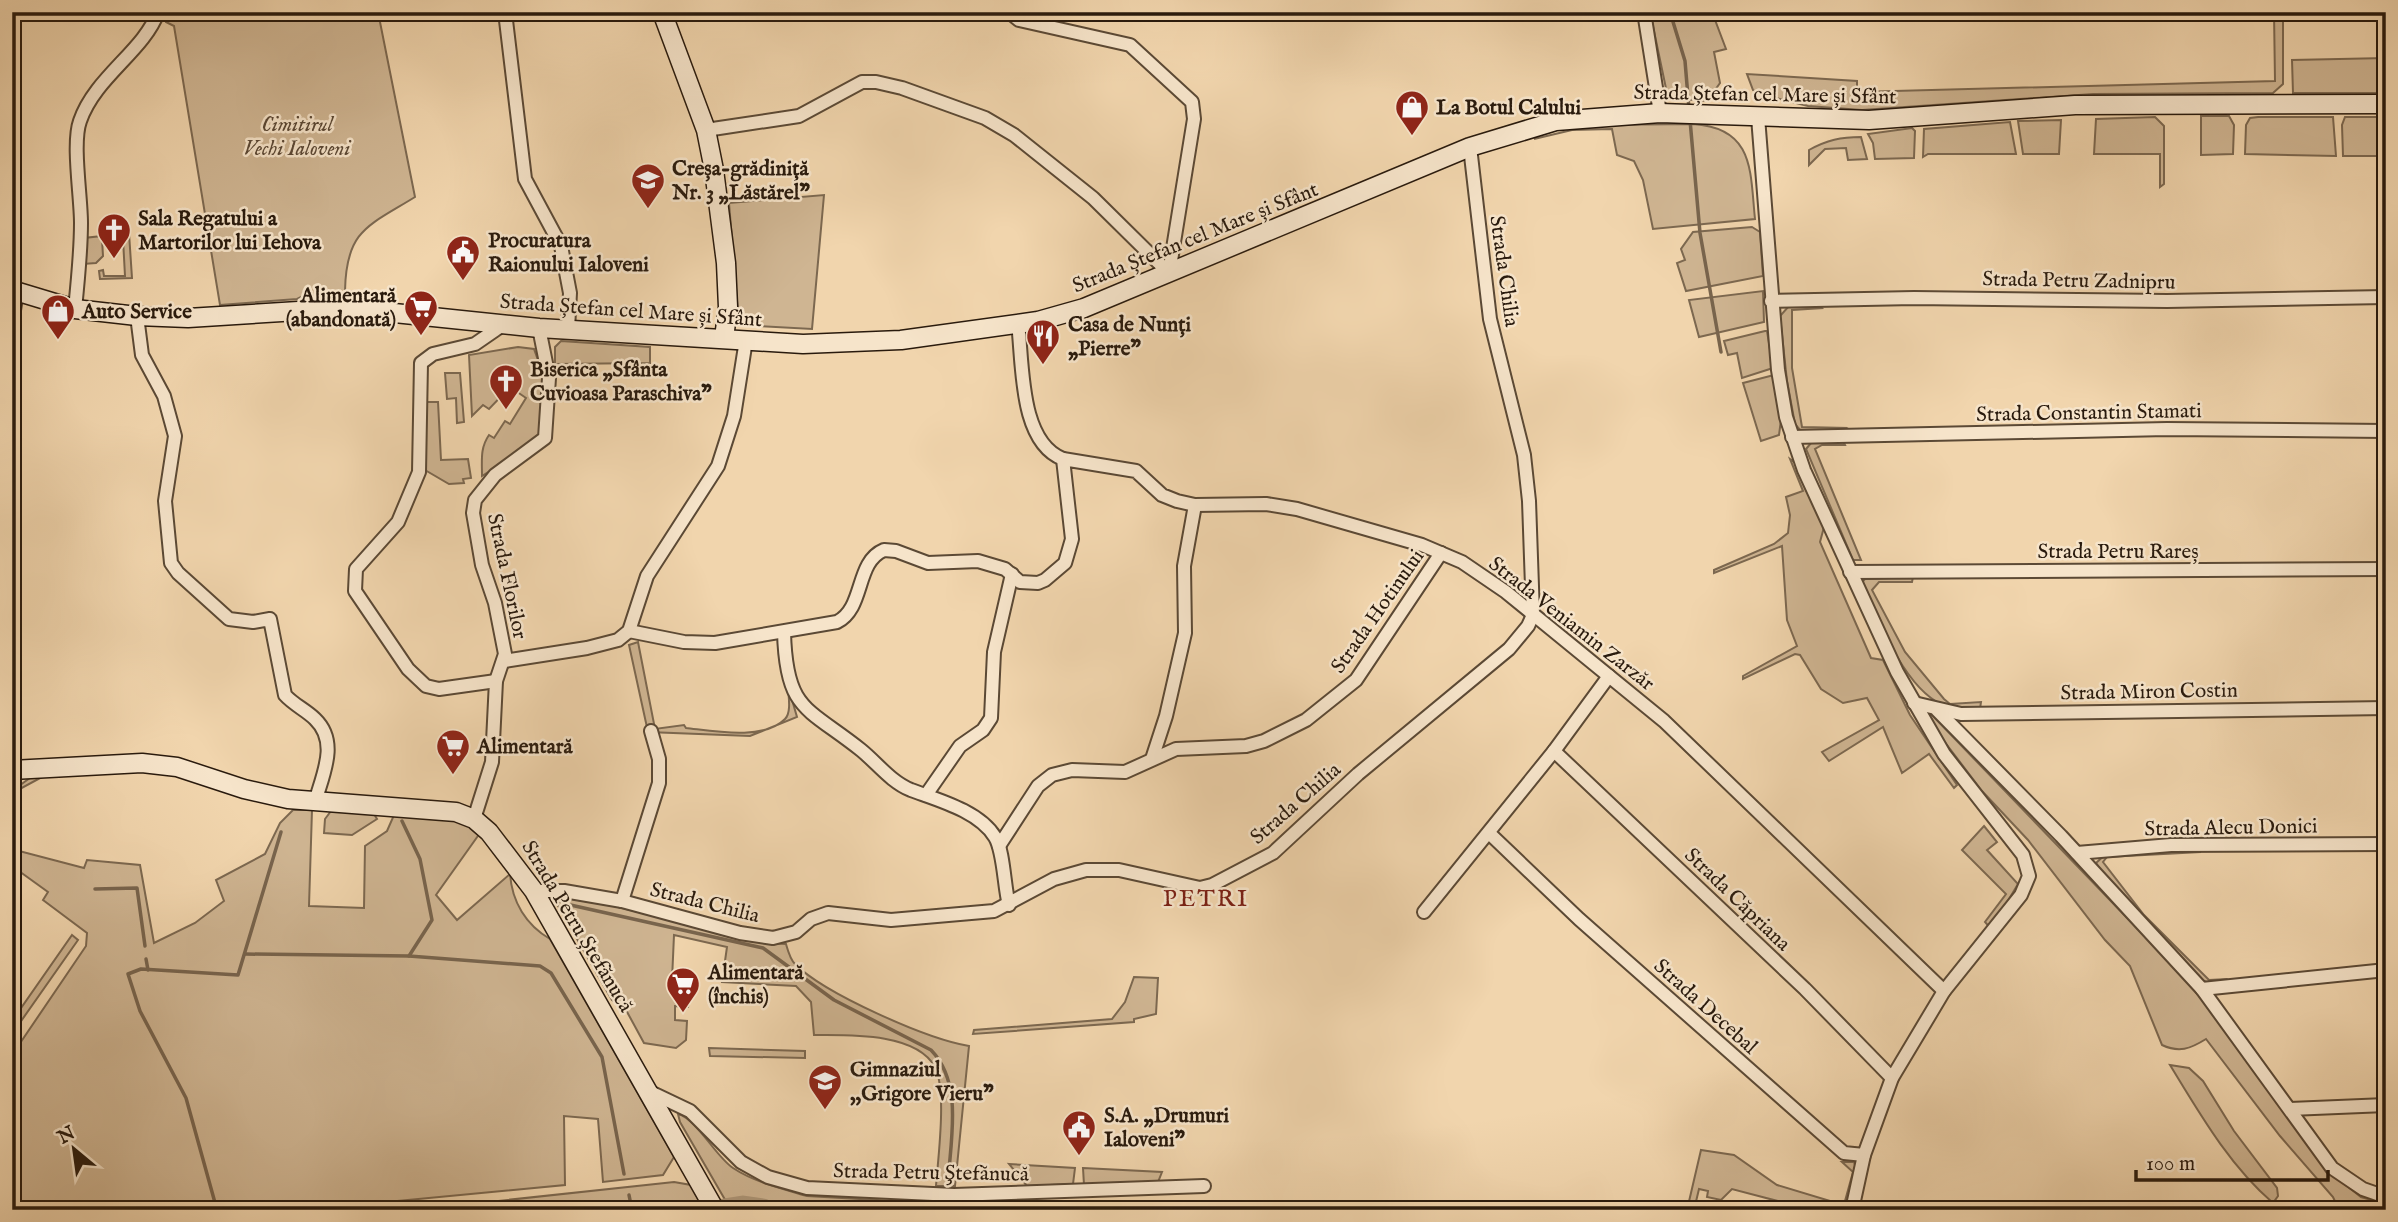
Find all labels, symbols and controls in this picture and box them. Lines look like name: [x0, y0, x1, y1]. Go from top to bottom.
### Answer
street label: Strada Ștefan cel Mare și Sfânt: [1633, 80, 1897, 111]
shop icon: La Botul Calului: [1393, 88, 1431, 137]
place label: La Botul Calului: [1436, 95, 1581, 122]
park label: Cimitirul Vechi Ialoveni: [244, 112, 352, 163]
place label: Creșa-grădiniță Nr. 3 „Lăstărel”: [671, 156, 810, 207]
school or university icon: Creșa-grădiniță Nr. 3 „Lăstărel”: [629, 161, 667, 210]
street label: Strada Ștefan cel Mare și Sfânt: [1069, 177, 1322, 300]
place label: Sala Regatului a Martorilor lui Iehova: [138, 206, 322, 257]
church icon: Sala Regatului a Martorilor lui Iehova: [95, 211, 133, 260]
street label: Strada Chilia: [1482, 214, 1525, 329]
place label: Procuratura Raionului Ialoveni: [488, 228, 649, 279]
public building icon: Procuratura Raionului Ialoveni: [444, 233, 482, 282]
street label: Strada Petru Zadnipru: [1982, 266, 2176, 297]
place label: Alimentară (abandonată): [286, 283, 397, 334]
supermarket icon: Alimentară (abandonată): [402, 288, 440, 337]
street label: Strada Ștefan cel Mare și Sfânt: [499, 289, 763, 334]
shop icon: Auto Service: [39, 292, 77, 341]
place label: Auto Service: [81, 299, 192, 326]
place label: Casa de Nunți „Pierre”: [1068, 312, 1191, 363]
restaurant icon: Casa de Nunți „Pierre”: [1024, 317, 1062, 366]
place label: Biserica „Sfânta Cuvioasa Paraschiva”: [530, 357, 712, 408]
church icon: Biserica „Sfânta Cuvioasa Paraschiva”: [487, 362, 525, 411]
street label: Strada Constantin Stamati: [1976, 398, 2202, 429]
street label: Strada Florilor: [480, 511, 533, 642]
street label: Strada Petru Rareș: [2037, 539, 2199, 566]
street label: Strada Hotinului: [1325, 545, 1431, 679]
street label: Strada Veniamin Zarzăr: [1483, 551, 1660, 698]
street label: Strada Miron Costin: [2060, 677, 2238, 708]
supermarket icon: Alimentară: [434, 727, 472, 776]
place label: Alimentară: [476, 734, 573, 761]
street label: Strada Chilia: [1245, 757, 1348, 851]
street label: Strada Alecu Donici: [2144, 813, 2318, 844]
street label: Strada Petru Ștefănucă: [515, 836, 639, 1018]
street label: Strada Căpriana: [1678, 843, 1797, 958]
street label: Strada Chilia: [647, 877, 763, 930]
district label: PETRI: [1163, 884, 1249, 915]
street label: Strada Decebal: [1647, 953, 1763, 1061]
place label: Alimentară (închis): [707, 960, 804, 1011]
supermarket icon: Alimentară (închis): [664, 965, 702, 1014]
place label: Gimnaziul ,,Grigore Vieru": [850, 1057, 994, 1108]
school or university icon: Gimnaziul ,,Grigore Vieru": [806, 1062, 844, 1111]
place label: S.A. „Drumuri Ialoveni”: [1104, 1103, 1230, 1154]
public building icon: S.A. „Drumuri Ialoveni”: [1060, 1108, 1098, 1157]
north arrow: [38, 1114, 108, 1184]
text: N: [53, 1121, 80, 1151]
scale bar: [2136, 1138, 2328, 1182]
text: 100 m: [2146, 1151, 2195, 1178]
street label: Strada Petru Ştefănucă: [833, 1158, 1030, 1189]

